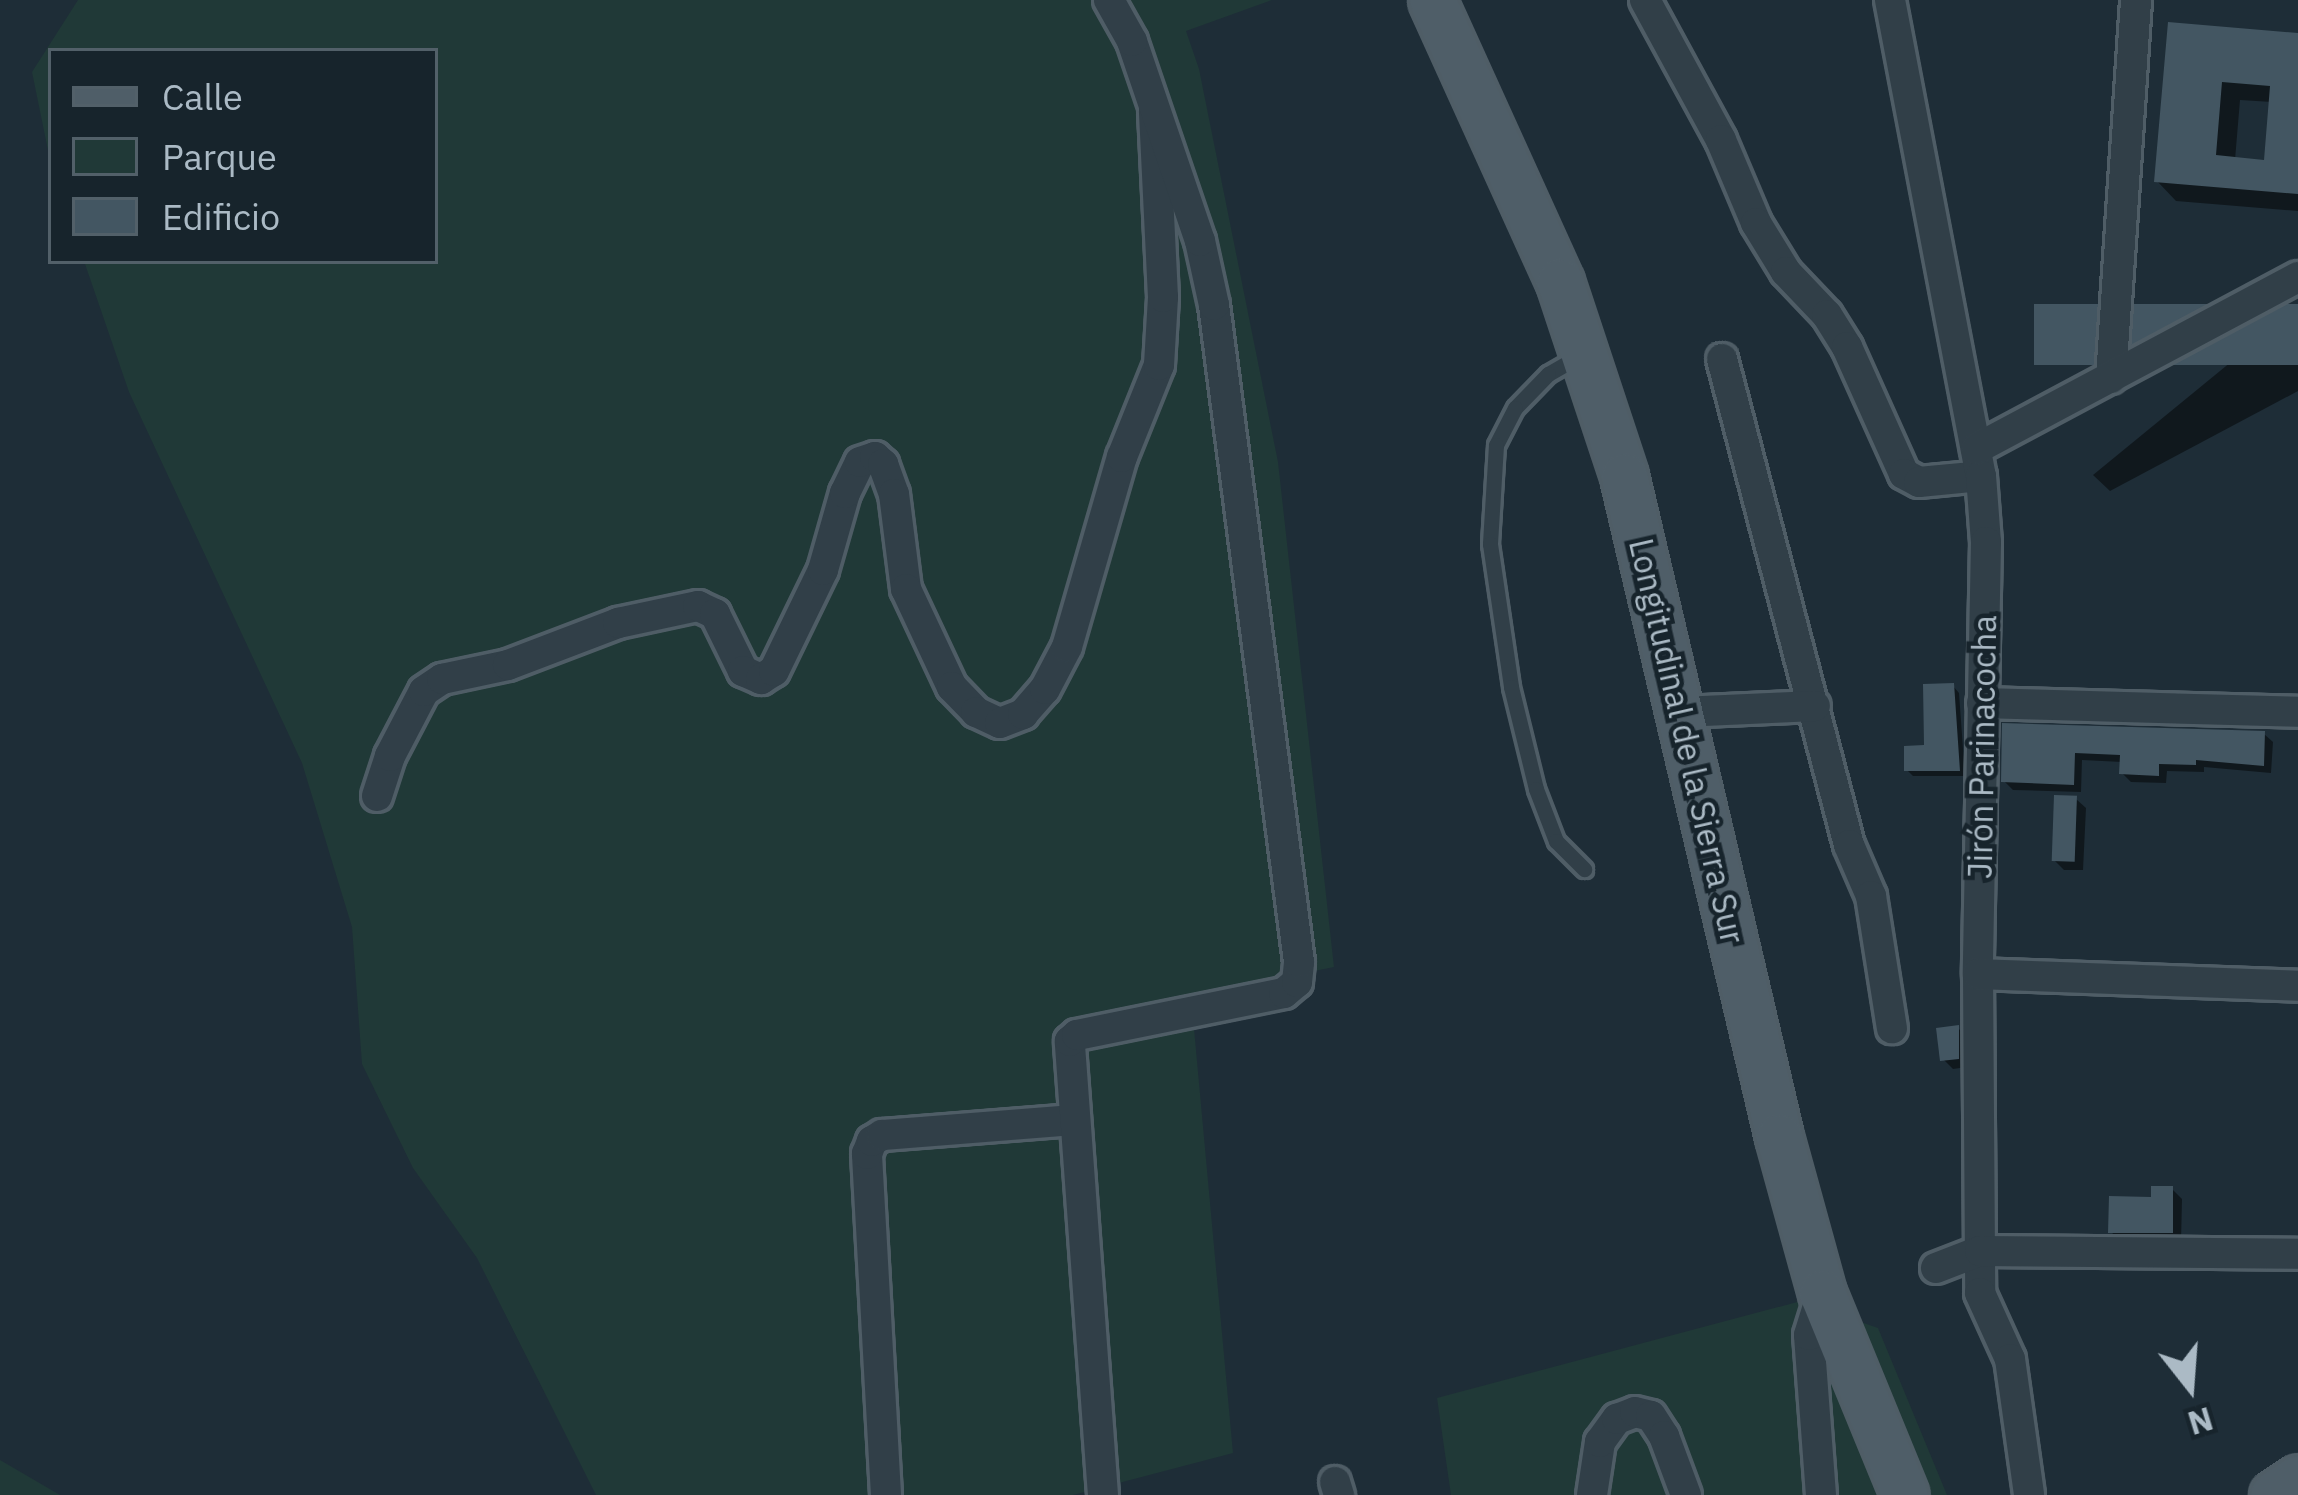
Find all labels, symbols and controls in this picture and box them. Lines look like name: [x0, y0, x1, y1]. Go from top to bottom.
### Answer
legend: [48, 48, 438, 264]
text: Calle: [162, 73, 243, 120]
text: Parque: [162, 133, 277, 180]
text: Edificio: [162, 193, 280, 240]
street label: Longitudinal de la Sierra Sur: [1621, 535, 1753, 947]
street label: Jirón Parinacocha: [1960, 615, 2004, 879]
north arrow: [2130, 1327, 2250, 1447]
text: N: [2183, 1398, 2218, 1446]

